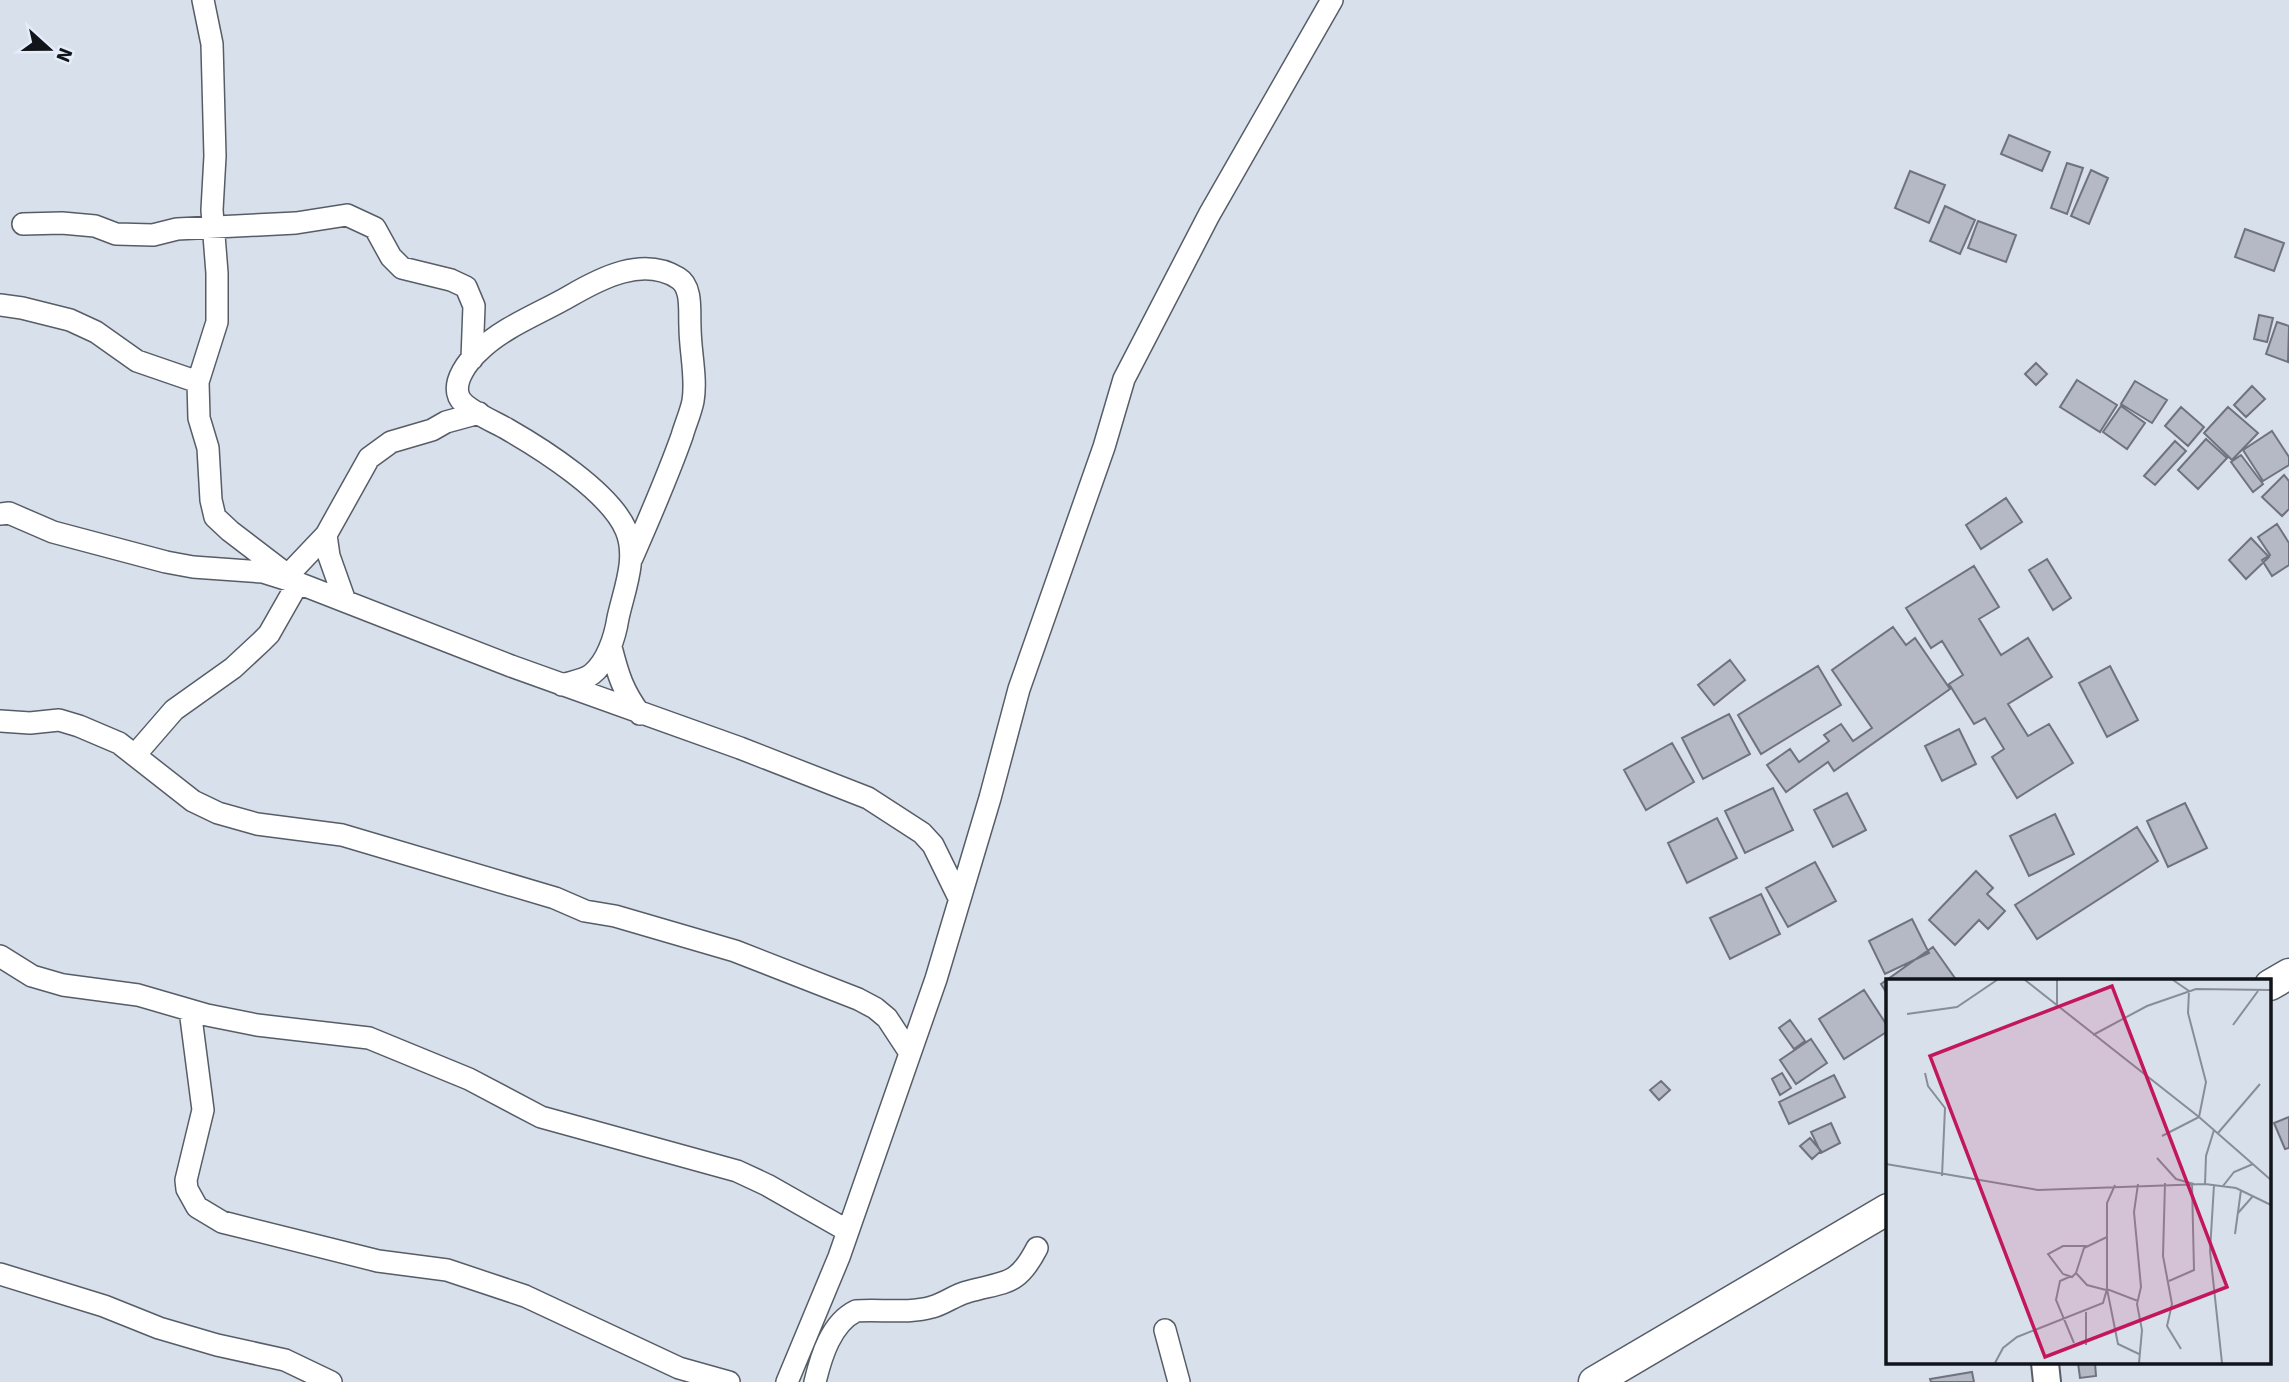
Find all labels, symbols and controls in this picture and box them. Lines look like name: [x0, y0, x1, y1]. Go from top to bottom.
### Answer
north arrow: [14, 14, 84, 84]
text: N: [50, 44, 78, 65]
inset map: [1886, 979, 2272, 1364]

